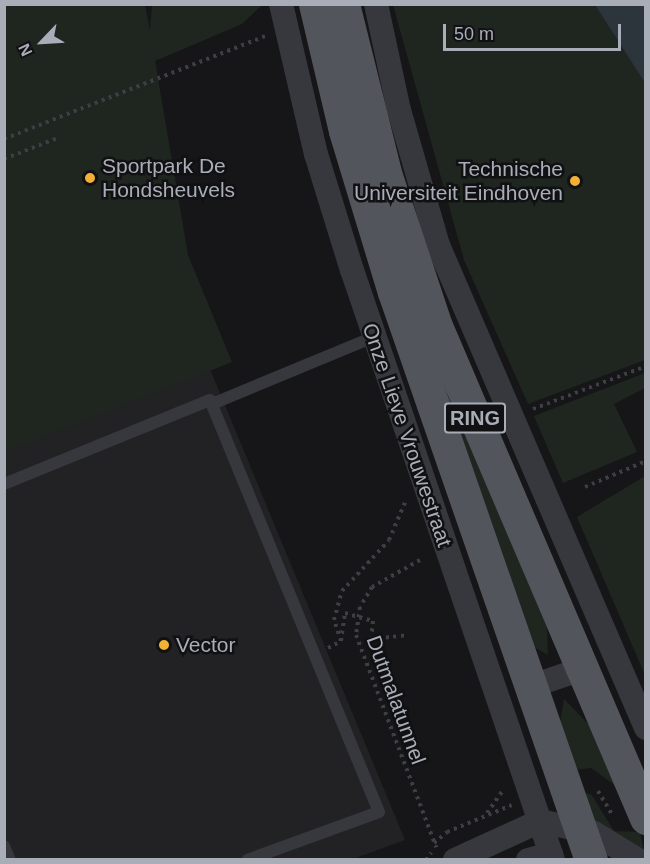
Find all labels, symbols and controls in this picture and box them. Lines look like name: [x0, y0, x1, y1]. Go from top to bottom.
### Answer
north arrow: [12, 12, 72, 72]
scale bar: [446, 12, 624, 50]
text: 50 m: [454, 24, 494, 44]
text: N: [15, 41, 35, 59]
place label: Sportpark De Hondsheuvels: [102, 153, 235, 203]
place label: Technische Universiteit Eindhoven: [354, 156, 563, 206]
marker: Sportpark De Hondsheuvels: [83, 171, 97, 185]
marker: Technische Universiteit Eindhoven: [568, 174, 582, 188]
street label: Onze Lieve Vrouwestraat: [357, 320, 457, 550]
road number: RING: [444, 401, 506, 435]
place label: Vector: [176, 632, 236, 658]
street label: Dutmalatunnel: [361, 632, 431, 768]
marker: Vector: [157, 638, 171, 652]

